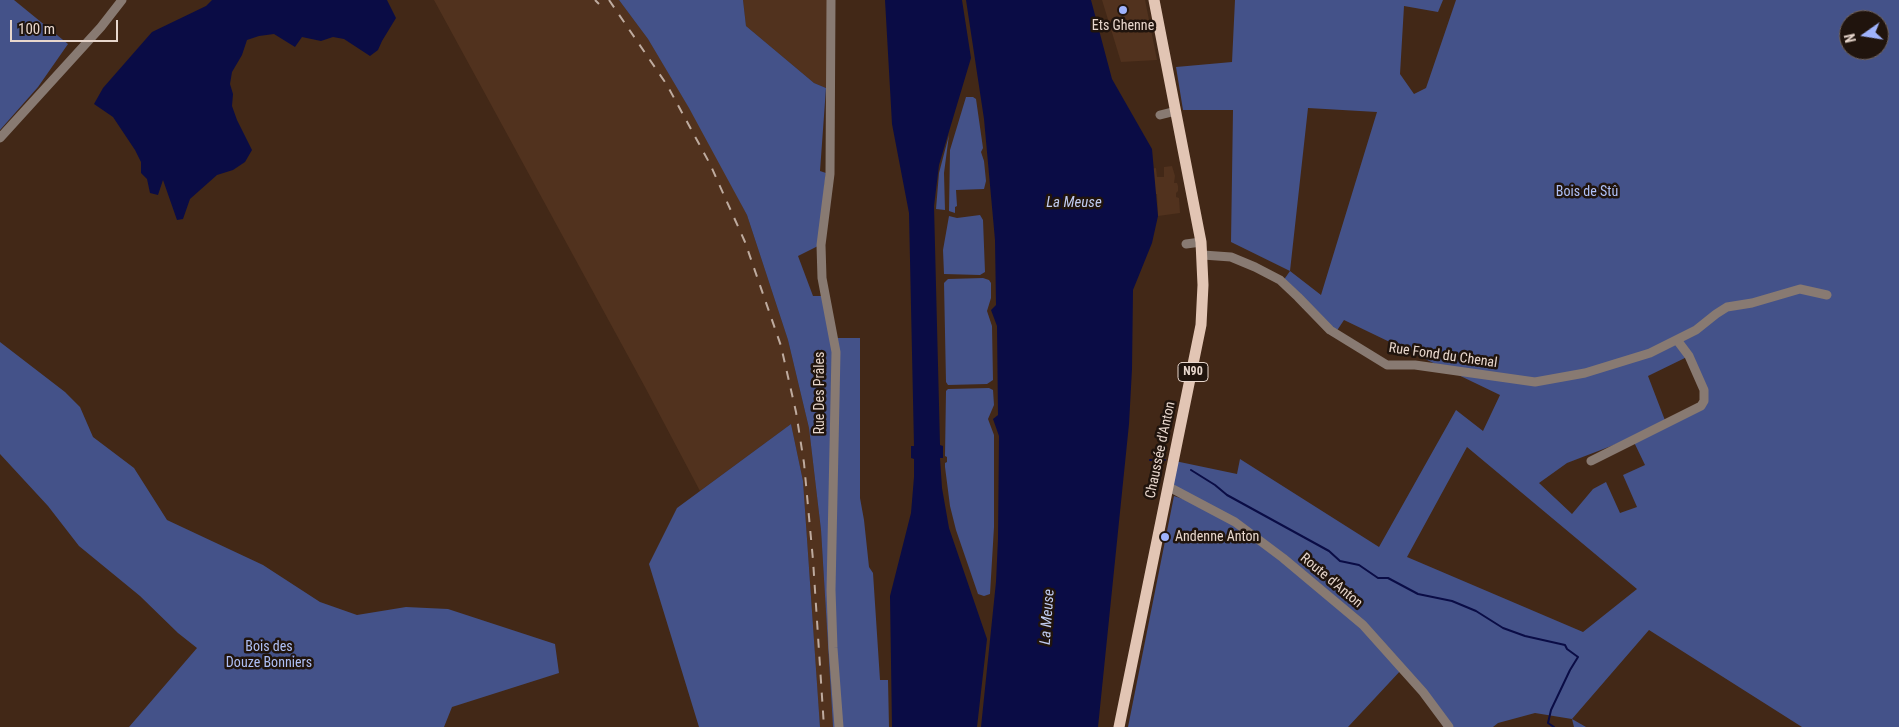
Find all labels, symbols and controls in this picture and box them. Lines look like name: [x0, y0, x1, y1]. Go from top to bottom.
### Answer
marker: Ets Ghenne: [1117, 4, 1129, 16]
scale bar: [12, 10, 120, 42]
north arrow: [1839, 10, 1889, 60]
place label: Ets Ghenne: [1092, 18, 1154, 34]
text: 100 m: [18, 20, 55, 38]
text: N: [1842, 32, 1859, 44]
park label: Bois de Stû: [1556, 184, 1618, 200]
water label: La Meuse: [1046, 194, 1102, 212]
street label: Rue Fond du Chenal: [1388, 340, 1498, 372]
street label: Rue Des Prâles: [812, 352, 828, 434]
road number: N90: [1178, 362, 1208, 382]
street label: Chaussée d'Anton: [1143, 400, 1179, 500]
place label: Andenne Anton: [1175, 529, 1259, 545]
marker: Andenne Anton: [1159, 531, 1171, 543]
street label: Route d'Anton: [1296, 550, 1366, 612]
water label: La Meuse: [1037, 589, 1059, 645]
park label: Bois des Douze Bonniers: [226, 639, 312, 672]

